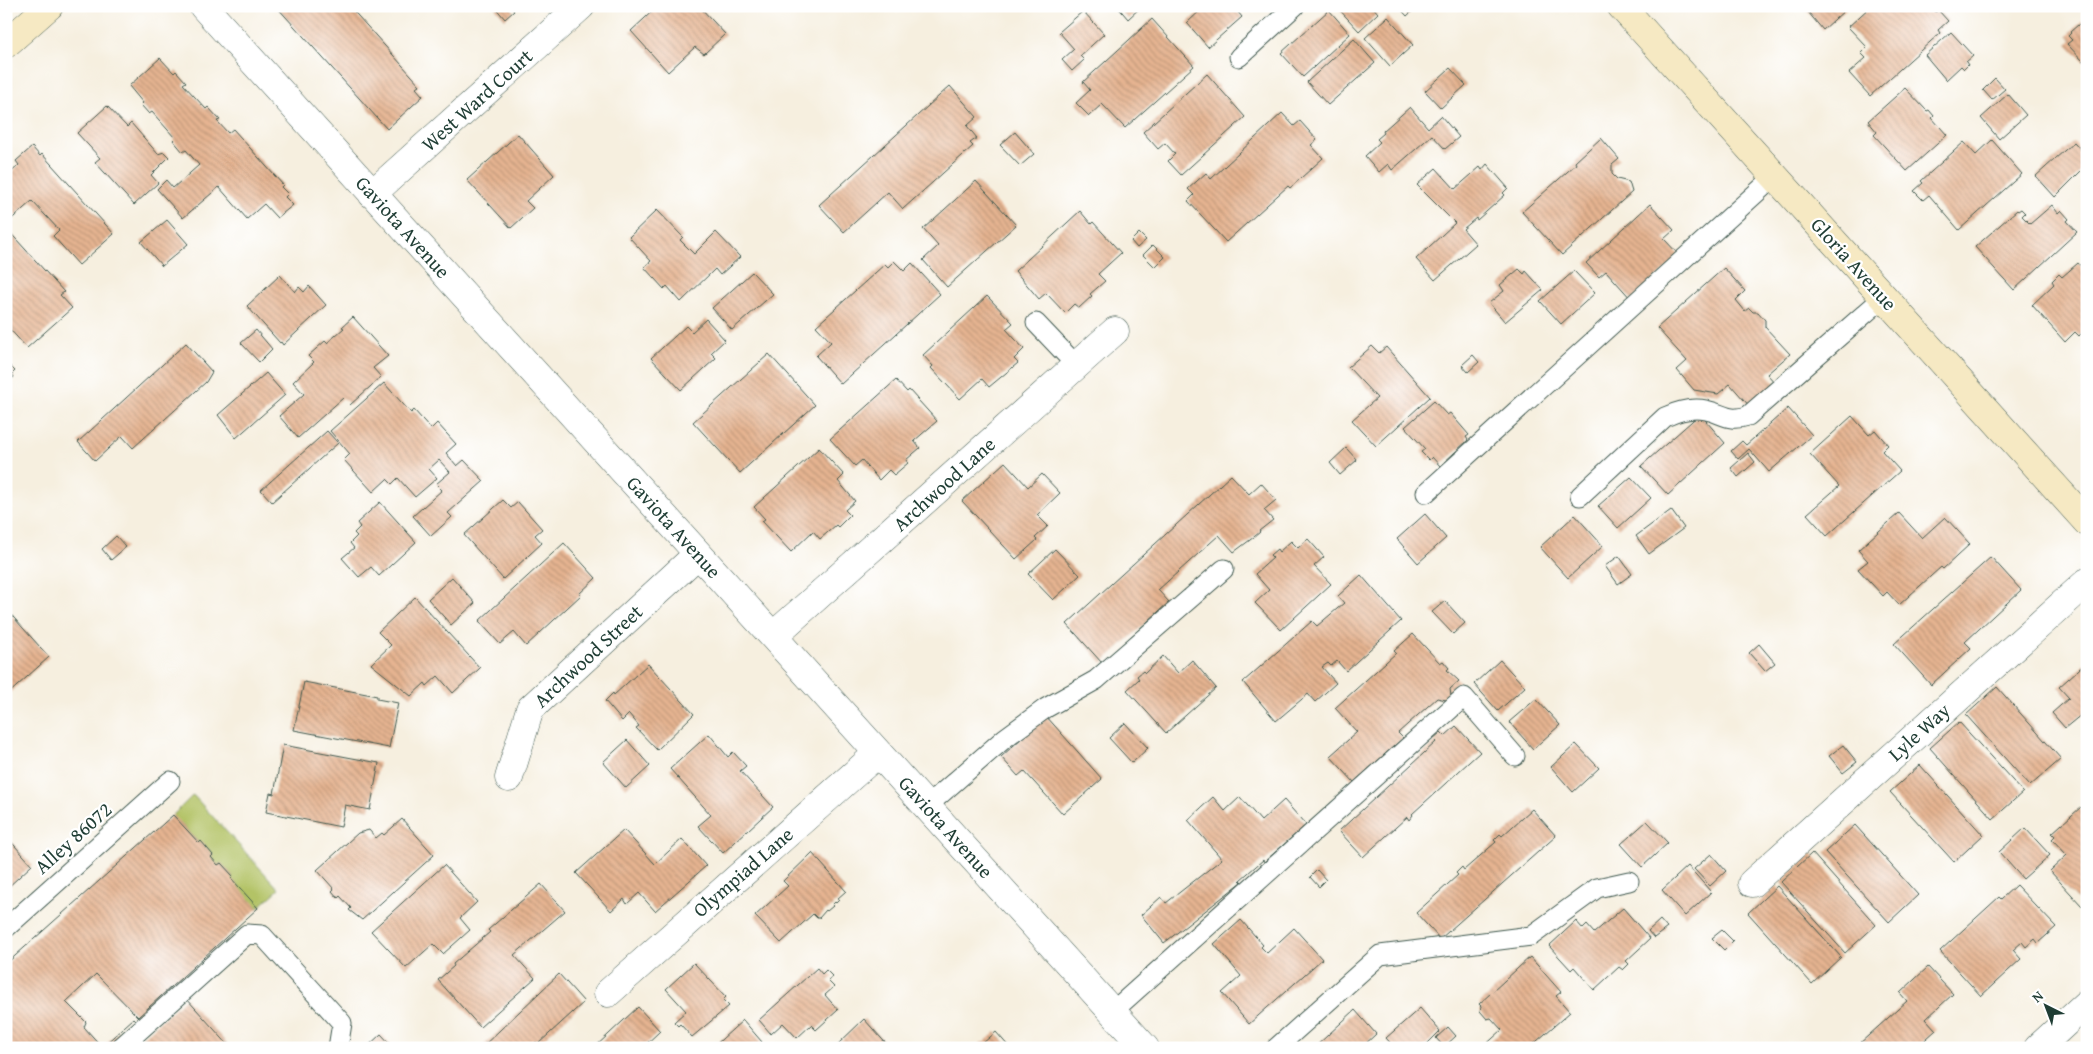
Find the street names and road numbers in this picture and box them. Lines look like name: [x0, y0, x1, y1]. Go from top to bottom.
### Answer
street label: West Ward Court: [415, 42, 539, 158]
street label: Gaviota Avenue: [349, 169, 457, 284]
street label: Gloria Avenue: [1805, 211, 1904, 317]
street label: Archwood Lane: [886, 430, 1001, 538]
street label: Gaviota Avenue: [620, 469, 728, 584]
street label: Archwood Street: [527, 597, 649, 714]
street label: Lyle Way: [1881, 696, 1956, 767]
street label: Gaviota Avenue: [892, 769, 1000, 884]
street label: Alley 86072: [28, 795, 118, 880]
street label: Olympiad Lane: [686, 820, 799, 924]

